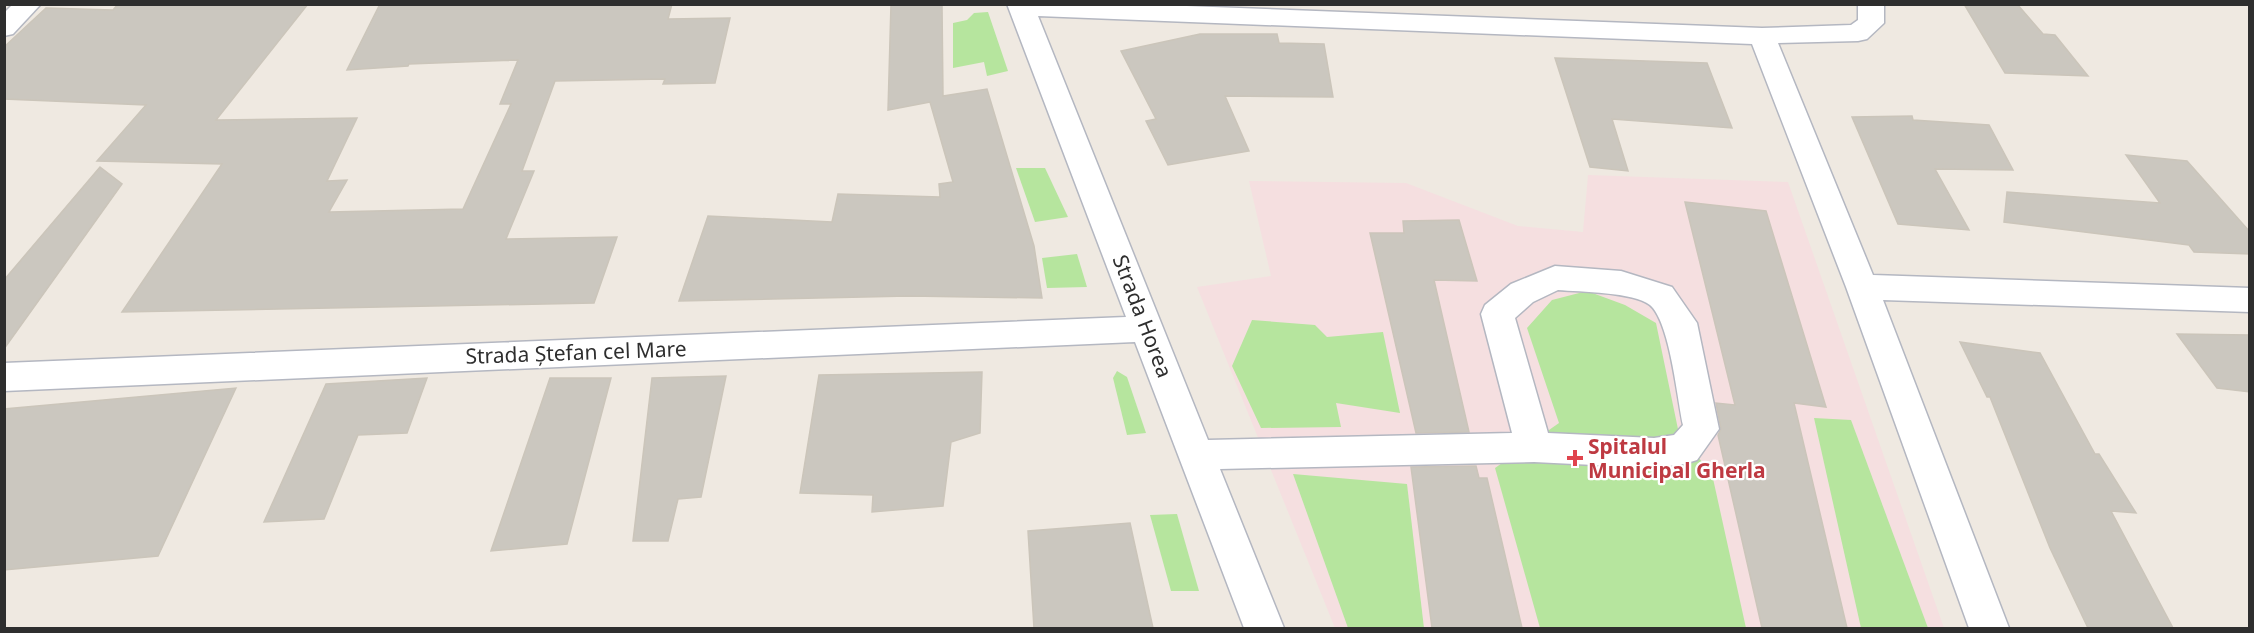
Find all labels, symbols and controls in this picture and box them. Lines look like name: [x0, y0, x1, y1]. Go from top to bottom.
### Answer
street label: Strada Horea: [1107, 251, 1179, 381]
street label: Strada Ștefan cel Mare: [465, 334, 687, 370]
place label: Spitalul Municipal Gherla: [1588, 432, 1766, 484]
marker: Spitalul Municipal Gherla: [1566, 449, 1584, 467]

